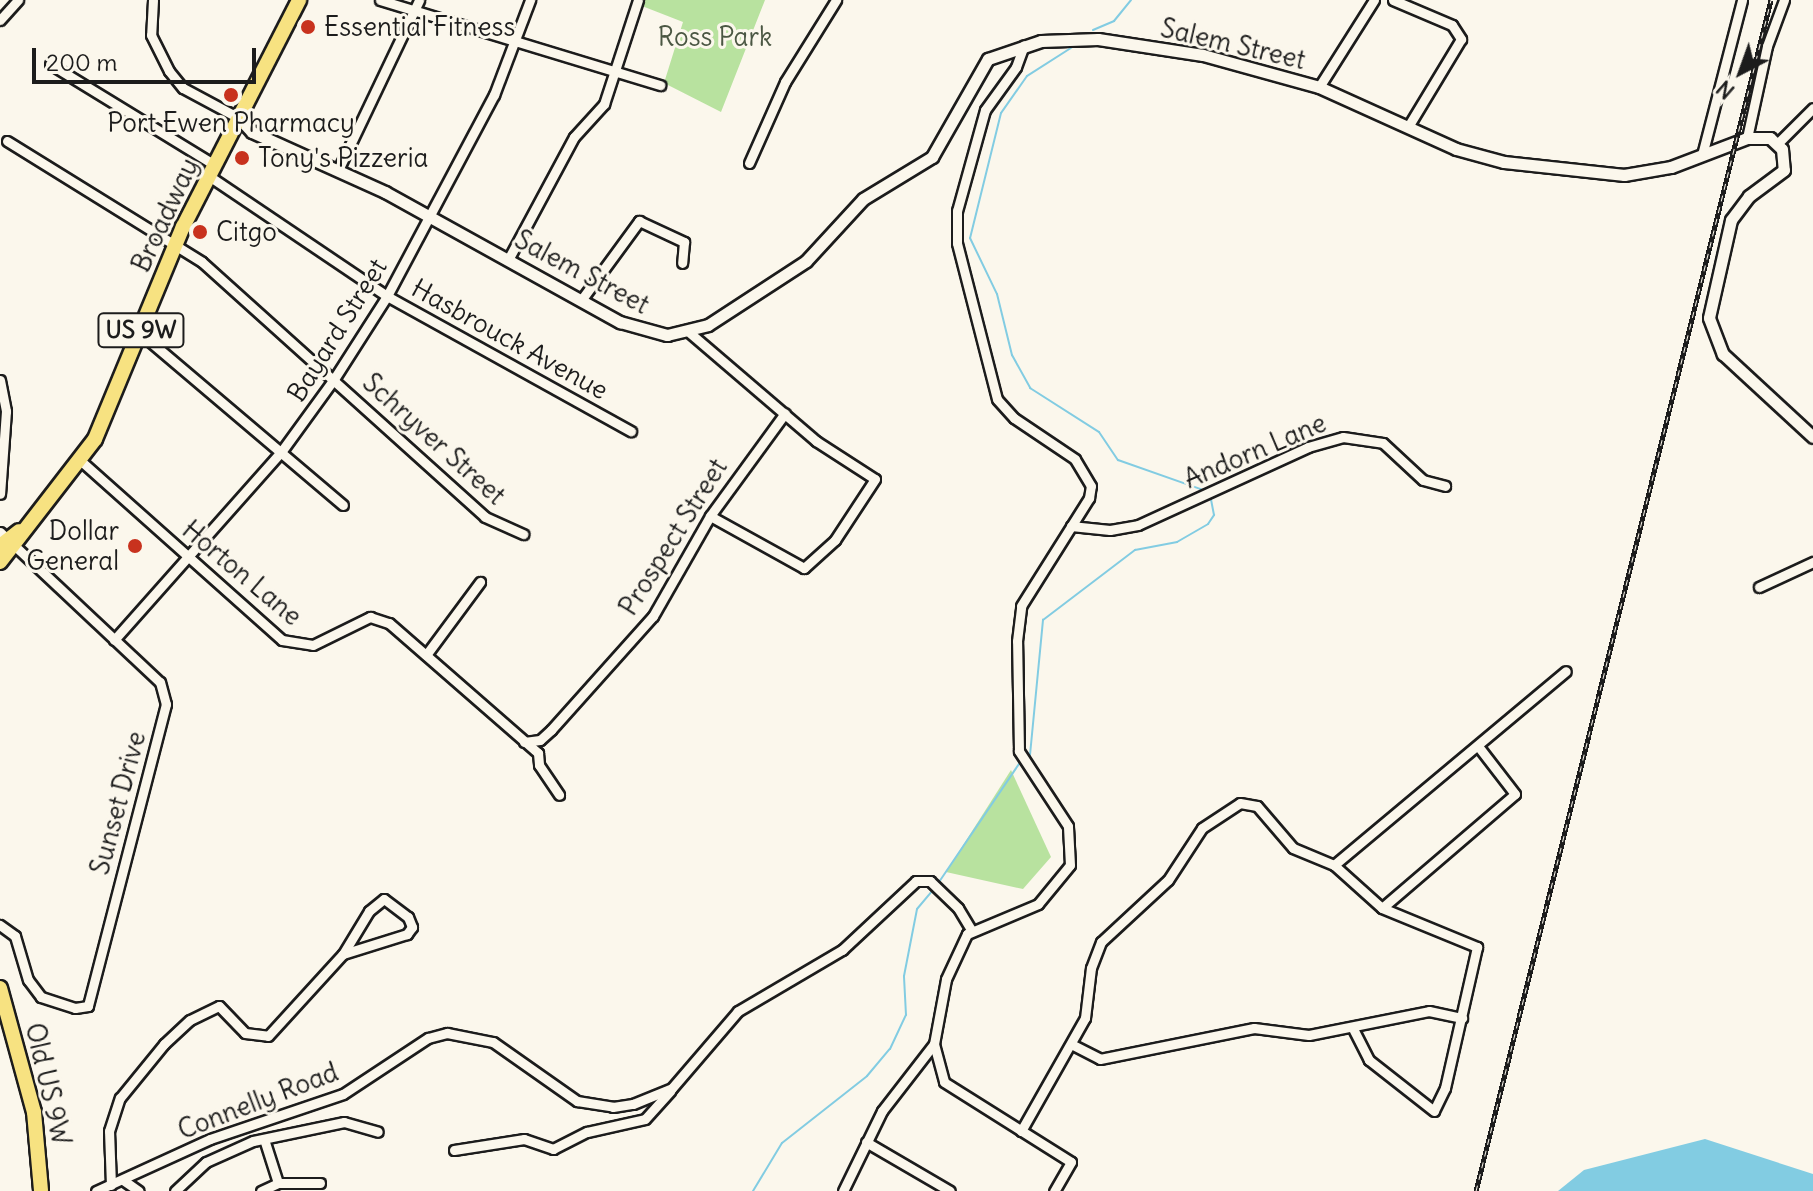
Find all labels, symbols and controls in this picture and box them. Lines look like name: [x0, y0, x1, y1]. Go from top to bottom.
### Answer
place label: Essential Fitness: [324, 11, 515, 43]
street label: Salem Street: [1158, 12, 1308, 76]
marker: Essential Fitness: [299, 18, 317, 36]
park label: Ross Park: [658, 21, 772, 53]
scale bar: [36, 32, 260, 82]
north arrow: [1701, 32, 1781, 112]
text: 200 m: [46, 47, 118, 77]
text: N: [1710, 75, 1740, 106]
marker: Port Ewen Pharmacy: [222, 86, 240, 104]
place label: Port Ewen Pharmacy: [107, 107, 355, 139]
place label: Tony's Pizzeria: [258, 142, 428, 174]
marker: Tony's Pizzeria: [233, 149, 251, 167]
street label: Broadway: [125, 153, 205, 277]
place label: Citgo: [216, 216, 277, 248]
marker: Citgo: [191, 223, 209, 241]
street label: Salem Street: [510, 224, 654, 320]
street label: Bayard Street: [281, 253, 393, 407]
street label: Hasbrouck Avenue: [406, 272, 614, 406]
road number: US 9W: [97, 310, 185, 350]
street label: Schryver Street: [356, 367, 512, 511]
street label: Andorn Lane: [1179, 407, 1331, 495]
street label: Prospect Street: [612, 453, 734, 621]
street label: Horton Lane: [176, 514, 308, 632]
place label: Dollar General: [26, 515, 119, 576]
marker: Dollar General: [126, 537, 144, 555]
street label: Sunset Drive: [84, 728, 152, 878]
street label: Old US 9W: [19, 1020, 77, 1148]
street label: Connelly Road: [173, 1056, 343, 1146]

